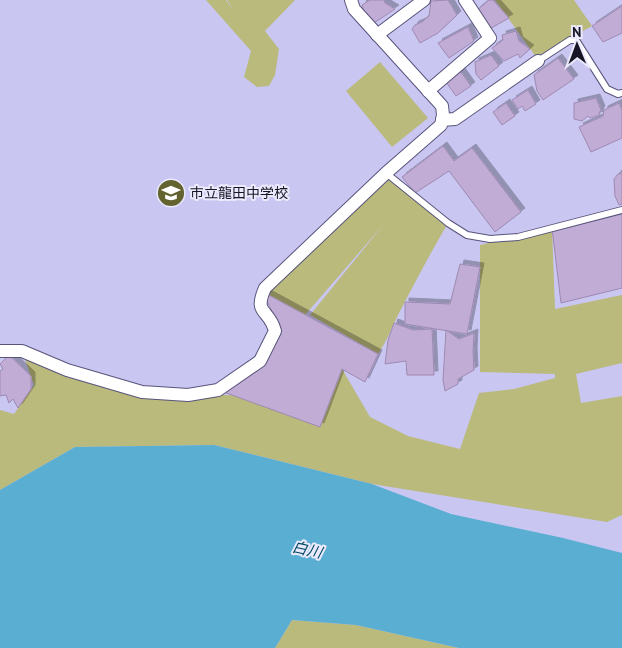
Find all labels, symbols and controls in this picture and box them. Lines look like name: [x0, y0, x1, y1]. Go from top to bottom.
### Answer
north arrow: [552, 20, 602, 70]
text: N: [572, 23, 582, 41]
school or university icon: 市立龍田中学校: [156, 178, 186, 208]
place label: 市立龍田中学校: [190, 184, 288, 202]
water label: 白川: [290, 537, 326, 563]

